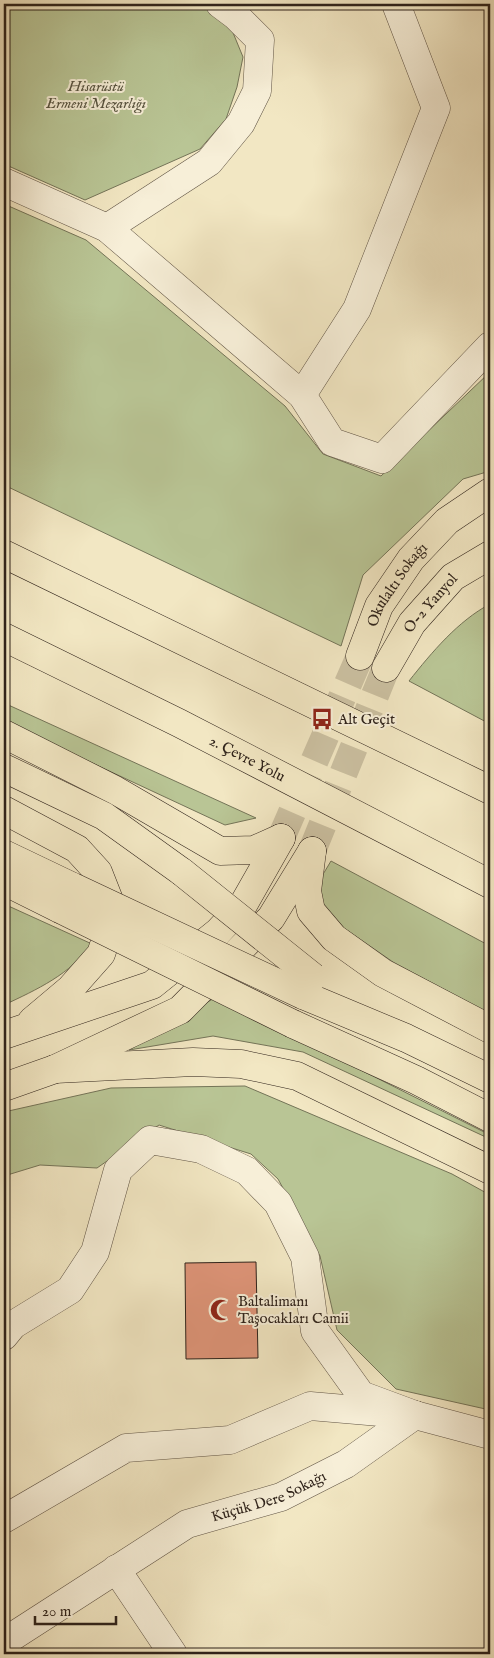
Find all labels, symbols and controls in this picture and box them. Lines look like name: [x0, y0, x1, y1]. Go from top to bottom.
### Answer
park label: Hisarüstü Ermeni Mezarlığı: [45, 77, 146, 114]
street label: Okulaltı Sokağı: [363, 538, 431, 629]
street label: O-2 Yanyol: [399, 569, 462, 636]
bus stop icon: Alt Geçit: [309, 706, 335, 732]
place label: Alt Geçit: [337, 710, 395, 729]
street label: 2. Çevre Yolu: [206, 731, 289, 786]
place label: Baltalimanı Taşocakları Camii: [238, 1292, 349, 1328]
mosque icon: Baltalimanı Taşocakları Camii: [208, 1297, 234, 1323]
street label: Küçük Dere Sokağı: [209, 1466, 329, 1526]
scale bar: [35, 1593, 116, 1625]
text: 20 m: [42, 1602, 72, 1621]

